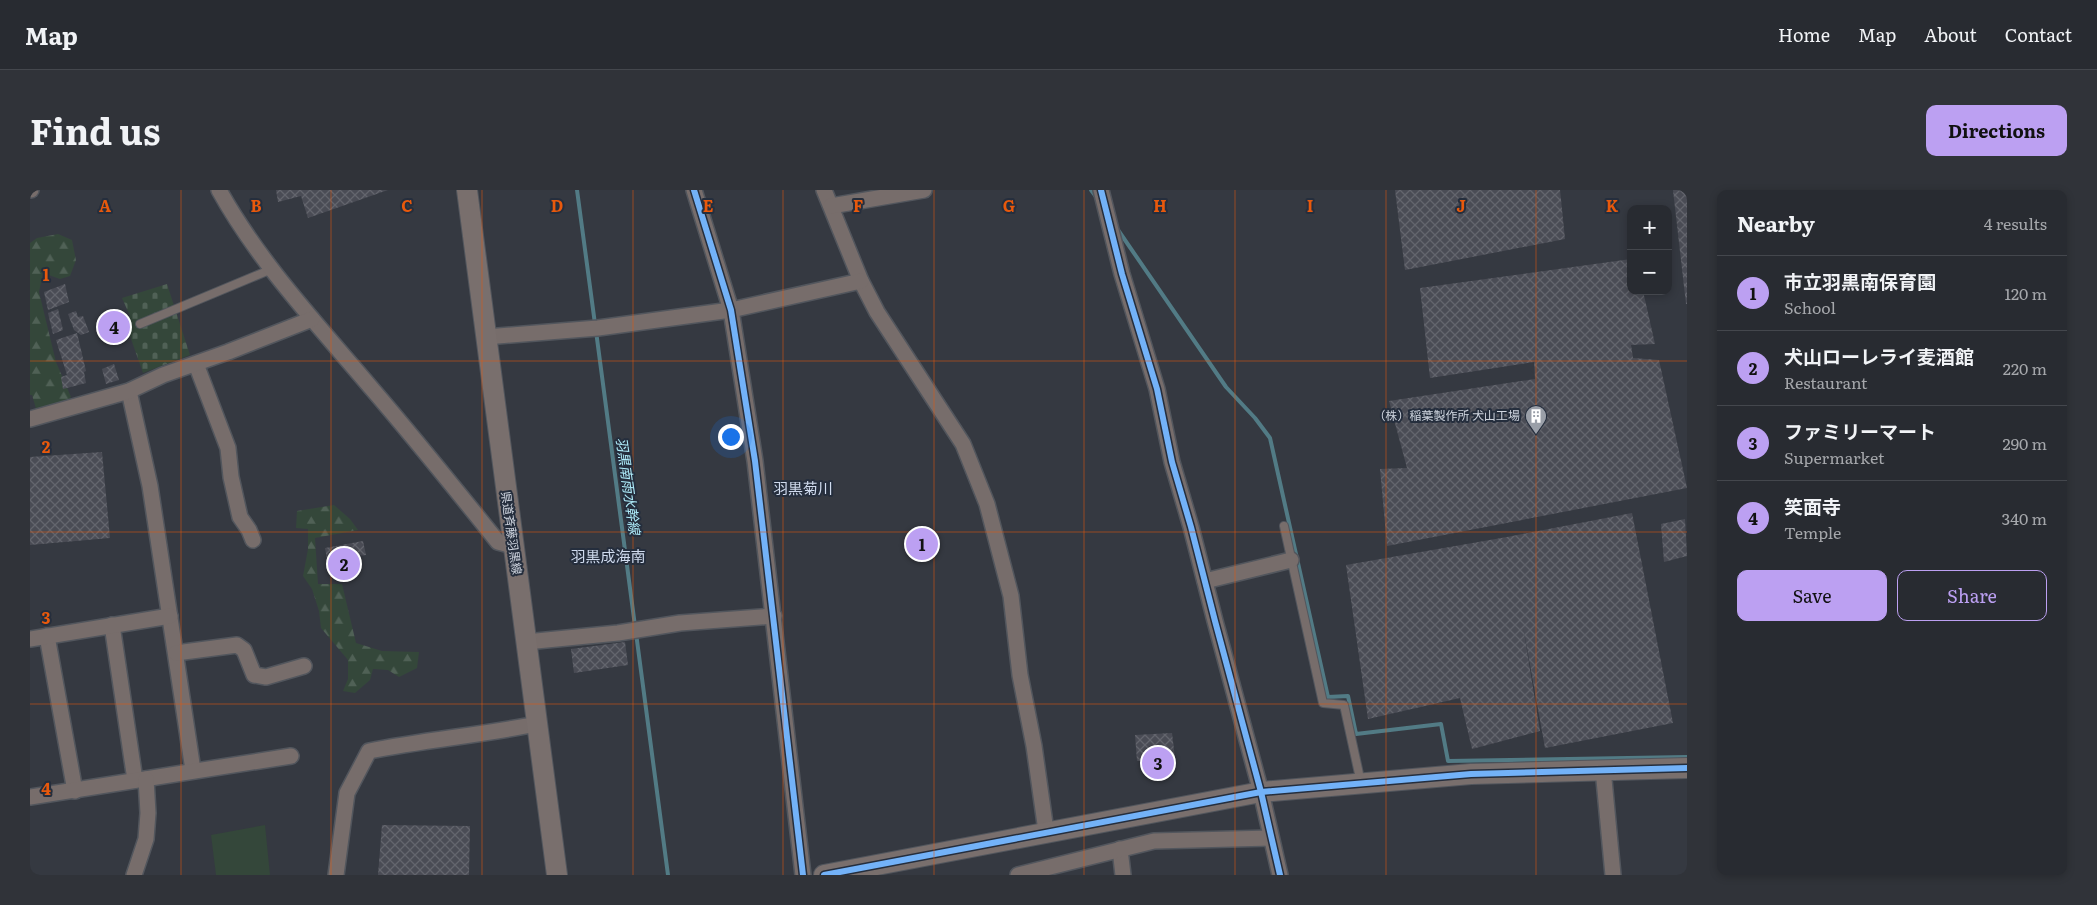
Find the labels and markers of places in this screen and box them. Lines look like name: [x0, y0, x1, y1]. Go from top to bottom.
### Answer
pin: 4: [98, 308, 130, 346]
building icon: （株）稲葉製作所 犬山工場: [1524, 404, 1548, 435]
place label: （株）稲葉製作所 犬山工場: [1374, 406, 1520, 424]
pin: 1: [906, 525, 938, 563]
pin: 2: [328, 545, 360, 583]
pin: 3: [1142, 744, 1174, 782]

